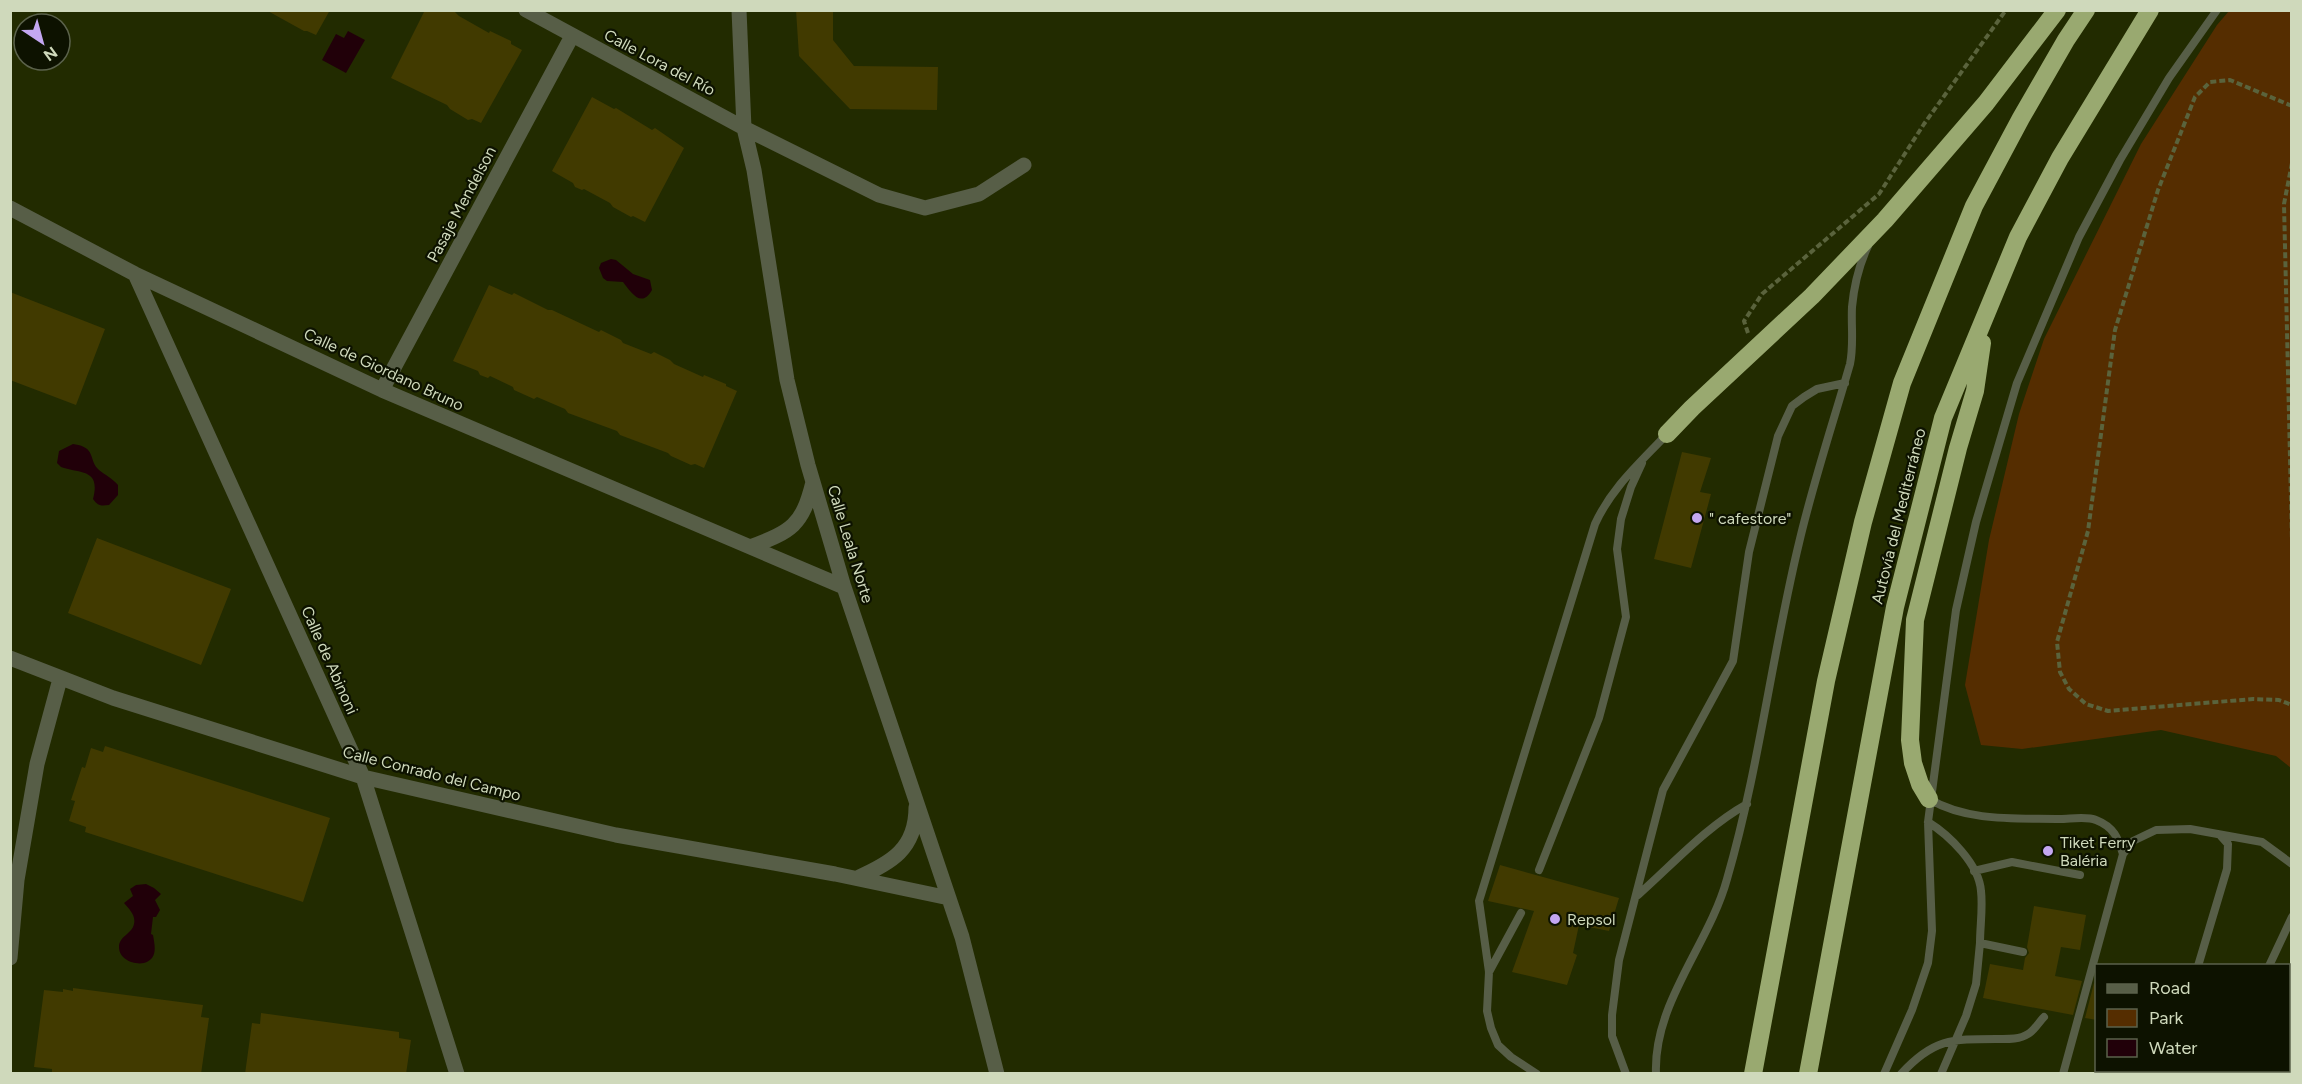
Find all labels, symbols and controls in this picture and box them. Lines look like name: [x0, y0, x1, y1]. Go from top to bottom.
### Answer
north arrow: [12, 12, 72, 72]
street label: Calle Lora del Río: [601, 25, 719, 100]
text: N: [40, 42, 61, 65]
street label: Pasaje Mendelson: [423, 143, 500, 265]
street label: Calle de Giordano Bruno: [301, 324, 467, 415]
street label: Autovía del Mediterráneo: [1867, 426, 1930, 606]
street label: Calle Leala Norte: [824, 483, 878, 606]
place label: " cafestore": [1709, 509, 1791, 528]
marker: " cafestore": [1690, 511, 1704, 525]
street label: Calle de Abinoni: [297, 603, 362, 717]
street label: Calle Conrado del Campo: [341, 742, 523, 805]
place label: Tiket Ferry Baléria: [2060, 833, 2136, 870]
marker: Tiket Ferry Baléria: [2041, 844, 2055, 858]
place label: Repsol: [1567, 910, 1615, 929]
marker: Repsol: [1548, 912, 1562, 926]
legend: [2095, 964, 2290, 1072]
text: Road: [2149, 977, 2190, 999]
text: Park: [2149, 1007, 2184, 1029]
text: Water: [2149, 1037, 2197, 1059]

